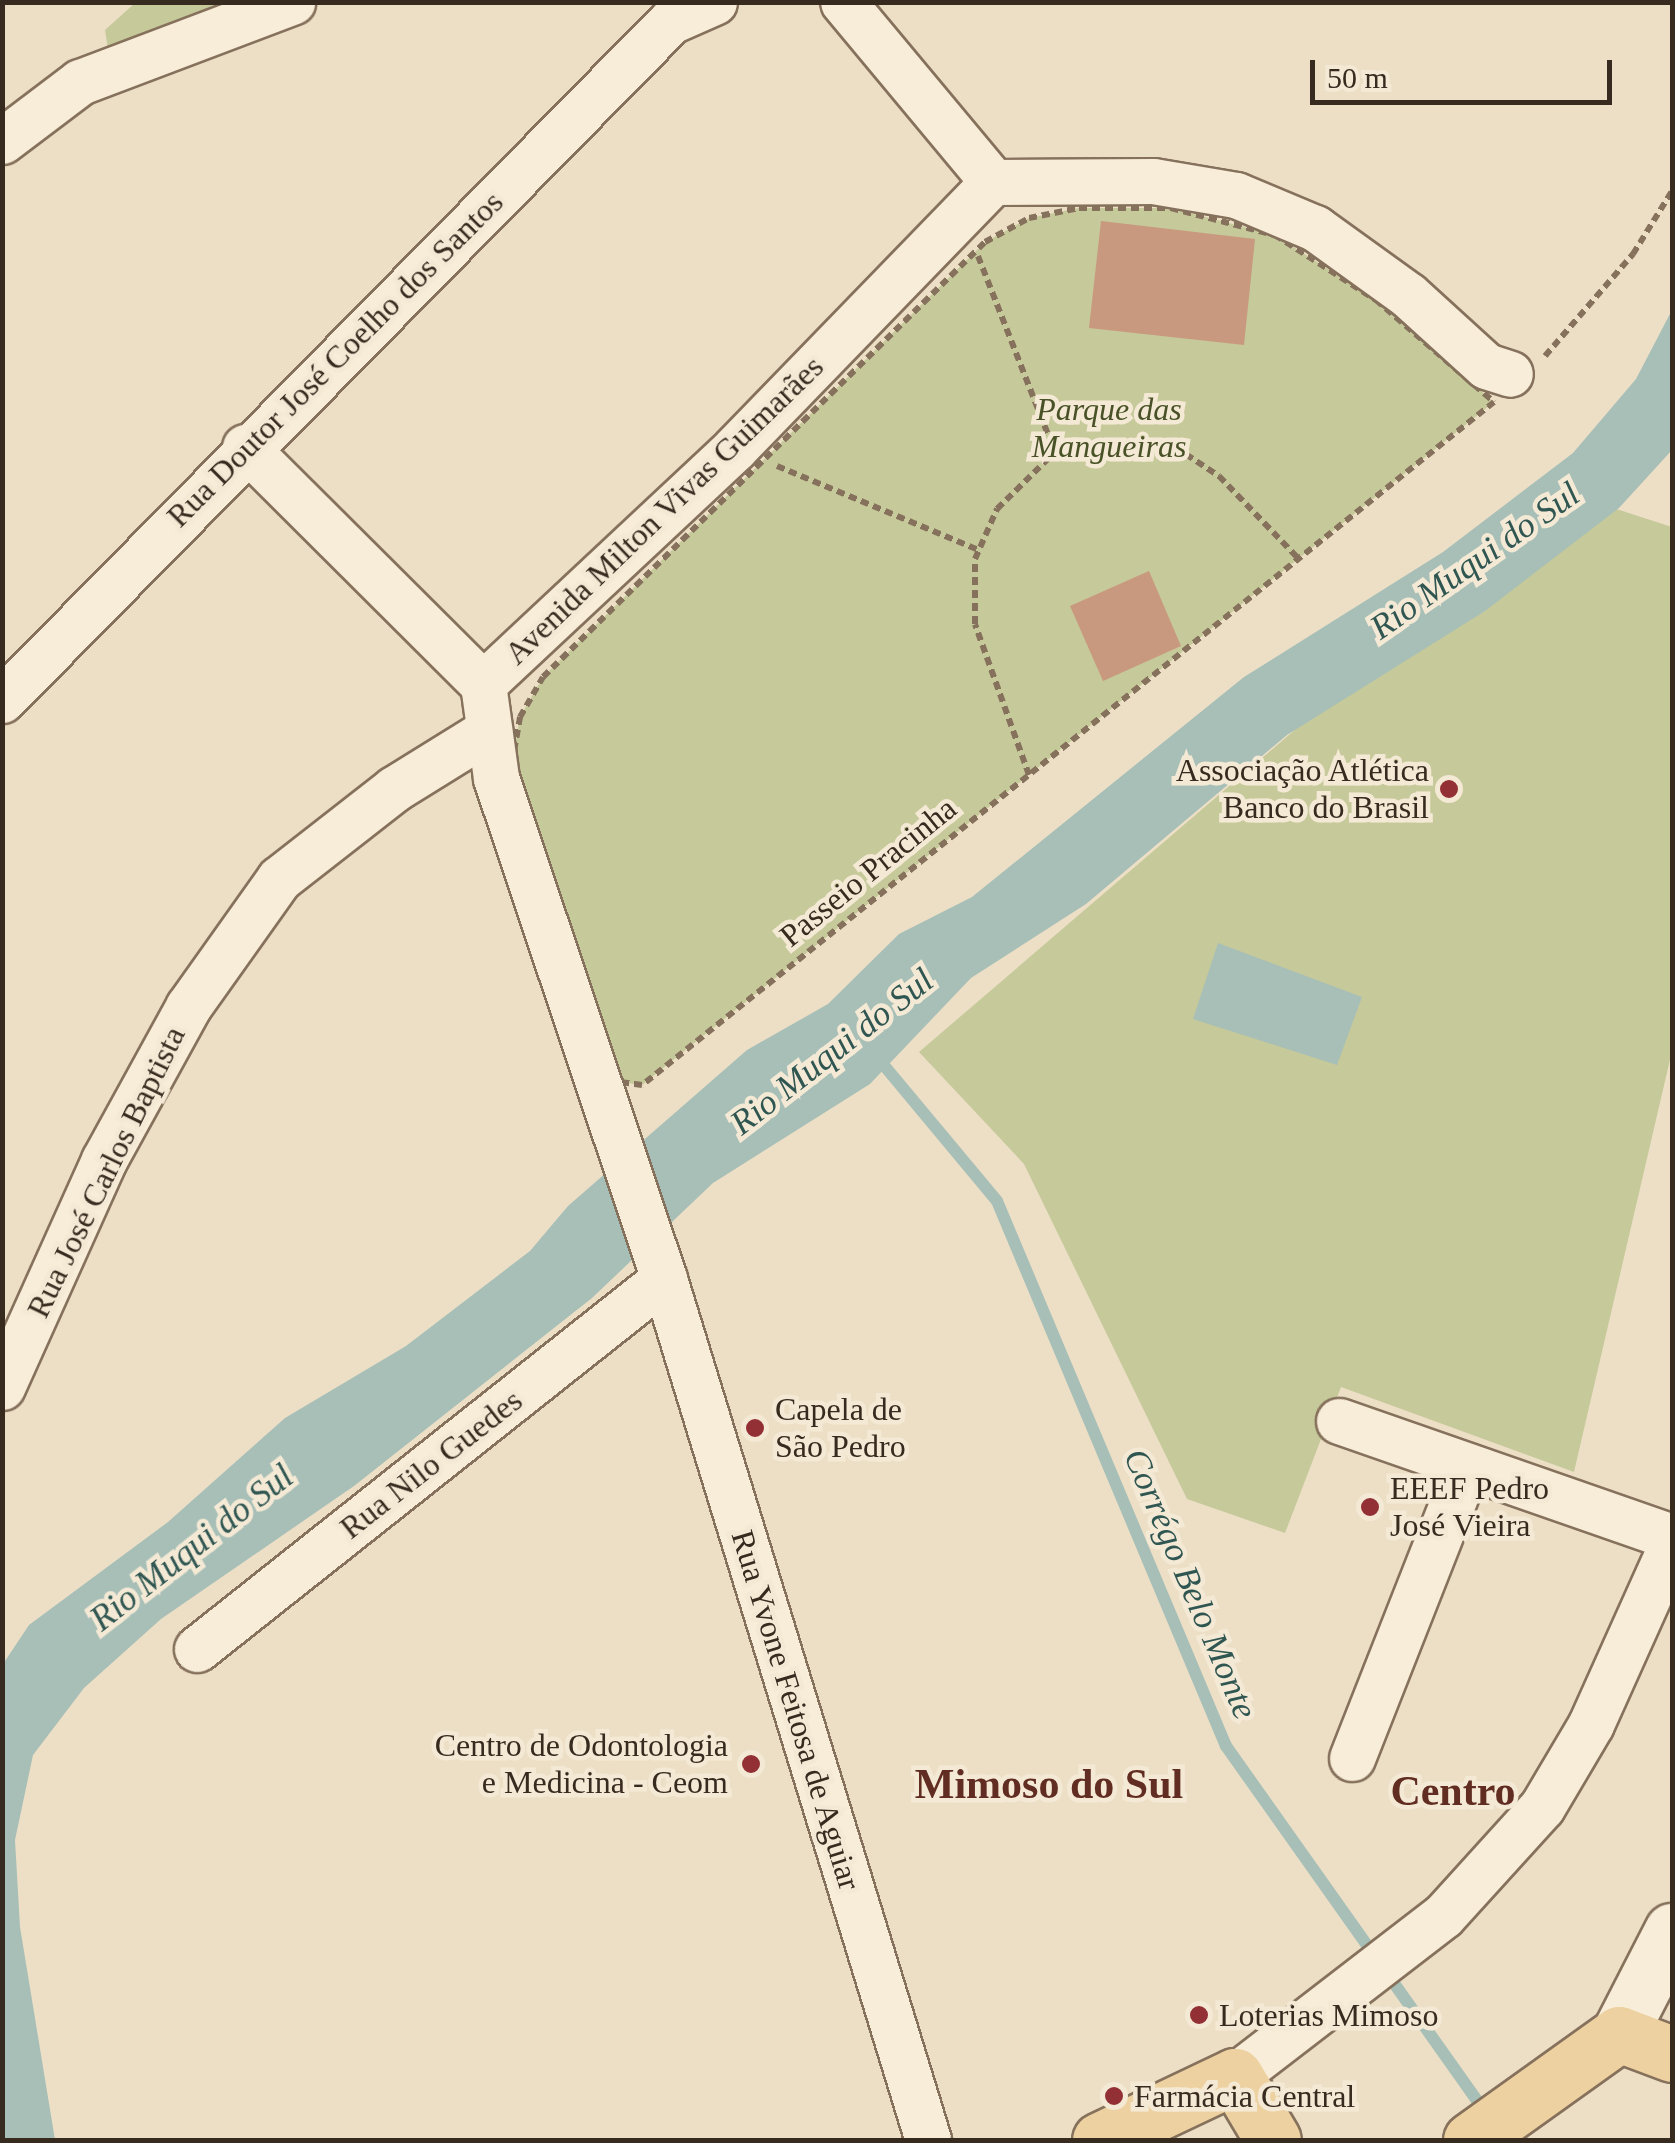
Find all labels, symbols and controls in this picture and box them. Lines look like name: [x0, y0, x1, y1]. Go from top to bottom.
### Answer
scale bar: [1315, 40, 1618, 102]
text: 50 m: [1327, 61, 1388, 94]
street label: Rua Doutor José Coelho dos Santos: [159, 183, 511, 535]
street label: Avenida Milton Vivas Guimarães: [497, 347, 831, 673]
park label: Parque das Mangueiras: [1032, 391, 1186, 466]
water label: Rio Muqui do Sul: [1362, 473, 1588, 649]
place label: Associação Atlética Banco do Brasil: [1174, 752, 1429, 827]
marker: Associação Atlética Banco do Brasil: [1438, 778, 1460, 800]
street label: Passeio Pracinha: [772, 789, 964, 955]
water label: Rio Muqui do Sul: [722, 960, 942, 1144]
street label: Rua José Carlos Baptista: [19, 1020, 193, 1324]
street label: Rua Nilo Guedes: [332, 1381, 530, 1547]
place label: Capela de São Pedro: [775, 1391, 906, 1466]
marker: Capela de São Pedro: [744, 1417, 766, 1439]
water label: Corrégo Belo Monte: [1114, 1442, 1266, 1726]
water label: Rio Muqui do Sul: [82, 1456, 302, 1640]
place label: EEEF Pedro José Vieira: [1390, 1470, 1549, 1545]
marker: EEEF Pedro José Vieira: [1359, 1496, 1381, 1518]
street label: Rua Yvone Feitosa de Aguiar: [723, 1524, 869, 1896]
place label: Centro de Odontologia e Medicina - Ceom: [435, 1727, 728, 1802]
marker: Centro de Odontologia e Medicina - Ceom: [738, 1751, 764, 1777]
district label: Mimoso do Sul: [915, 1759, 1183, 1809]
district label: Centro: [1390, 1766, 1516, 1816]
place label: Loterias Mimoso: [1219, 1996, 1439, 2034]
marker: Loterias Mimoso: [1188, 2004, 1210, 2026]
place label: Farmácia Central: [1134, 2077, 1355, 2115]
marker: Farmácia Central: [1103, 2085, 1125, 2107]

